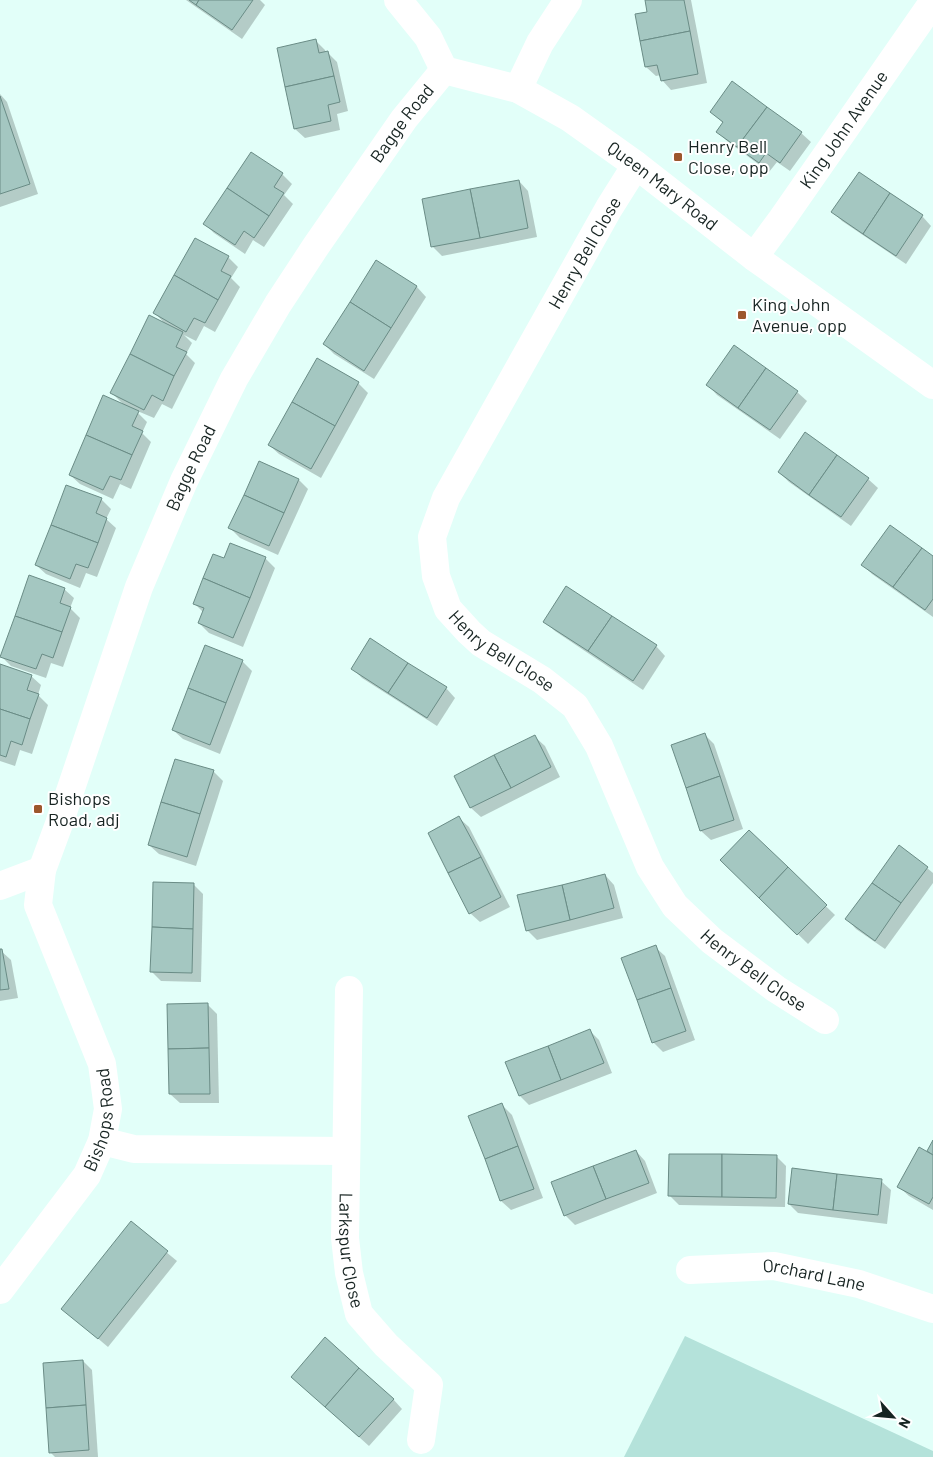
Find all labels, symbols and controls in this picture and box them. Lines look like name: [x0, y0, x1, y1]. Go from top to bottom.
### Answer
street label: King John Avenue: [795, 66, 892, 192]
street label: Bagge Road: [365, 79, 438, 167]
place label: Henry Bell Close, opp: [688, 135, 769, 178]
street label: Queen Mary Road: [603, 136, 723, 235]
marker: Henry Bell Close, opp: [672, 151, 684, 163]
street label: Henry Bell Close: [543, 192, 625, 313]
place label: King John Avenue, opp: [752, 293, 847, 336]
marker: King John Avenue, opp: [736, 309, 748, 321]
street label: Bagge Road: [161, 421, 220, 514]
street label: Henry Bell Close: [445, 605, 560, 696]
place label: Bishops Road, adj: [48, 787, 120, 830]
marker: Bishops Road, adj: [32, 803, 44, 815]
street label: Henry Bell Close: [696, 924, 811, 1016]
street label: Bishops Road: [78, 1067, 118, 1175]
street label: Larkspur Close: [335, 1193, 369, 1310]
street label: Orchard Lane: [762, 1254, 869, 1295]
north arrow: [868, 1392, 918, 1442]
text: N: [895, 1415, 915, 1431]

